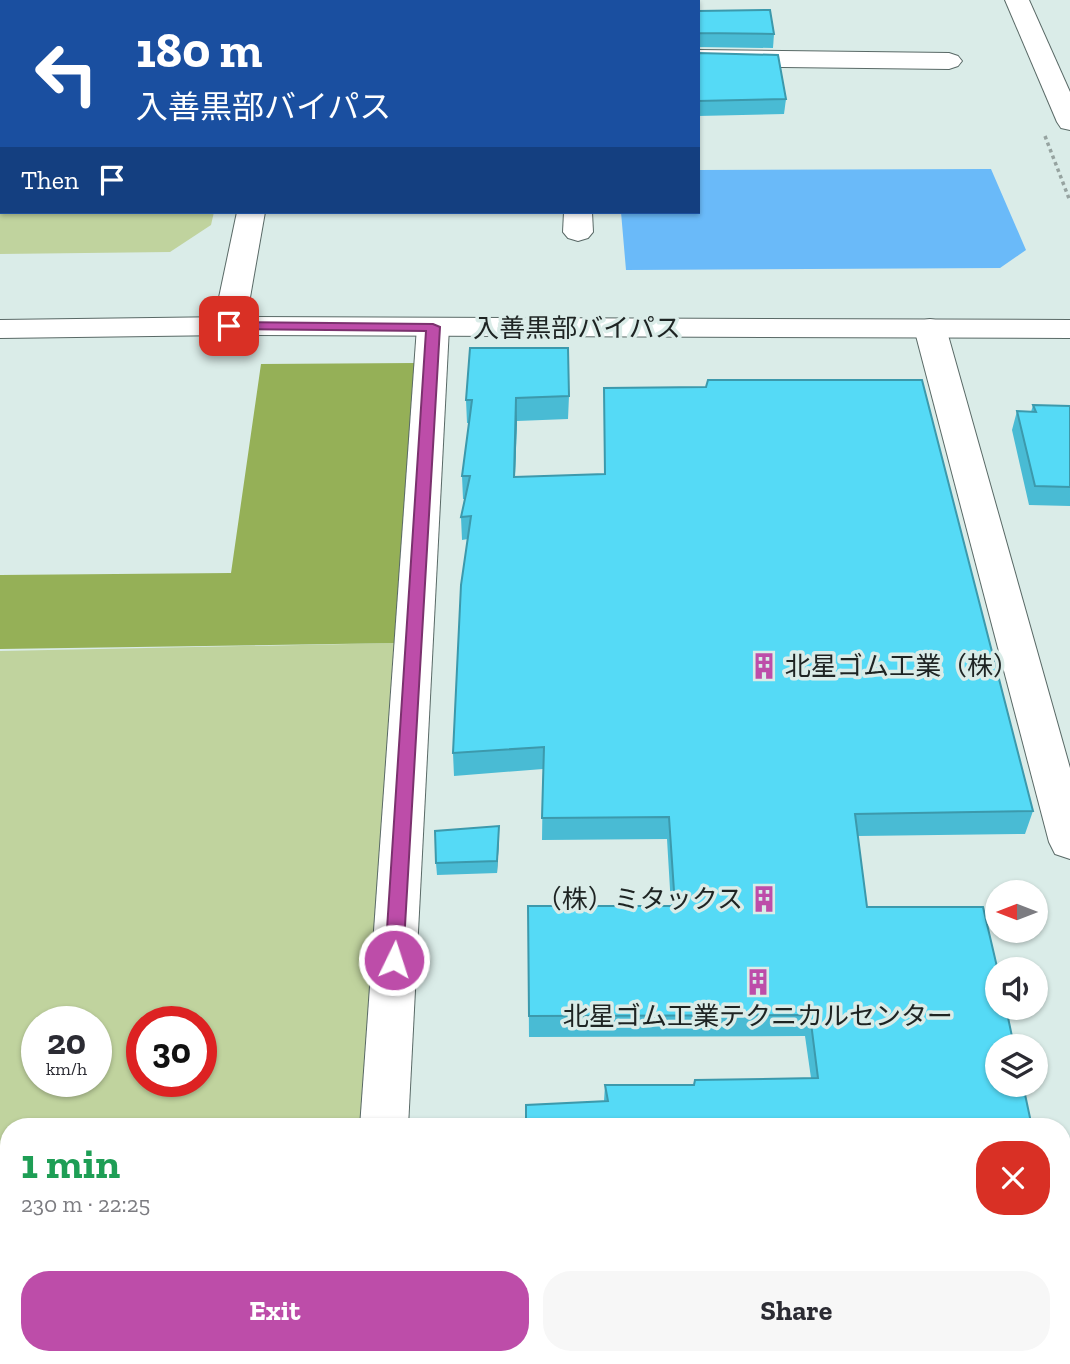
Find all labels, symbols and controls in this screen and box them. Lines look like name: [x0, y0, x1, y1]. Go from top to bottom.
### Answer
text: 180 m: [136, 21, 263, 80]
icon: left: [21, 28, 112, 119]
text: 入善黒部バイパス: [136, 88, 391, 126]
icon: arrive: [93, 161, 131, 199]
text: Then: [21, 164, 79, 196]
pin: [199, 296, 259, 356]
icon: arrive: [210, 307, 248, 345]
street label: 入善黒部バイパス: [473, 312, 681, 344]
place label: 北星ゴム工業（株）: [785, 650, 1019, 682]
building icon: 北星ゴム工業（株）: [749, 651, 779, 681]
north arrow: [985, 880, 1048, 943]
map controls: [985, 880, 1048, 1097]
place label: （株）ミタックス: [536, 883, 743, 915]
building icon: （株）ミタックス: [749, 884, 779, 914]
position arrow: [357, 923, 431, 997]
button: sound: [985, 957, 1048, 1020]
building icon: 北星ゴム工業テクニカルセンター: [743, 967, 773, 997]
place label: 北星ゴム工業テクニカルセンター: [563, 1000, 953, 1032]
speed limit sign: 30: [126, 1006, 217, 1097]
text: 20: [47, 1021, 86, 1063]
button: layers: [985, 1034, 1048, 1097]
text: km/h: [46, 1058, 87, 1080]
text: 1 min: [21, 1138, 120, 1189]
button: close: [976, 1141, 1050, 1215]
text: 230 m · 22:25: [21, 1190, 150, 1218]
button: Exit: [21, 1271, 529, 1351]
button: Share: [543, 1271, 1050, 1351]

